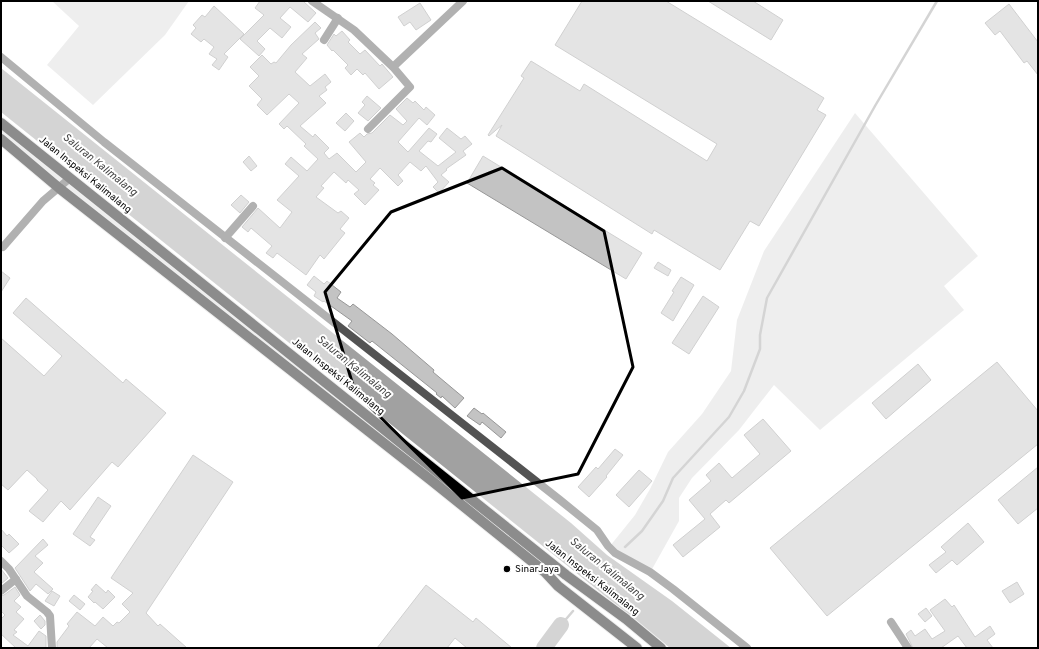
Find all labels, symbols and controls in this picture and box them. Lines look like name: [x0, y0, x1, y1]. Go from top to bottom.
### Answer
water label: Saluran Kalimalang: [60, 131, 141, 200]
street label: Jalan Inspeksi Kalimalang: [36, 134, 134, 216]
water label: Saluran Kalimalang: [314, 333, 395, 402]
street label: Jalan Inspeksi Kalimalang: [289, 336, 387, 418]
water label: Saluran Kalimalang: [567, 535, 648, 604]
street label: Jalan Inspeksi Kalimalang: [542, 537, 642, 619]
place label: SinarJaya: [515, 563, 559, 576]
marker: SinarJaya: [502, 564, 512, 574]

